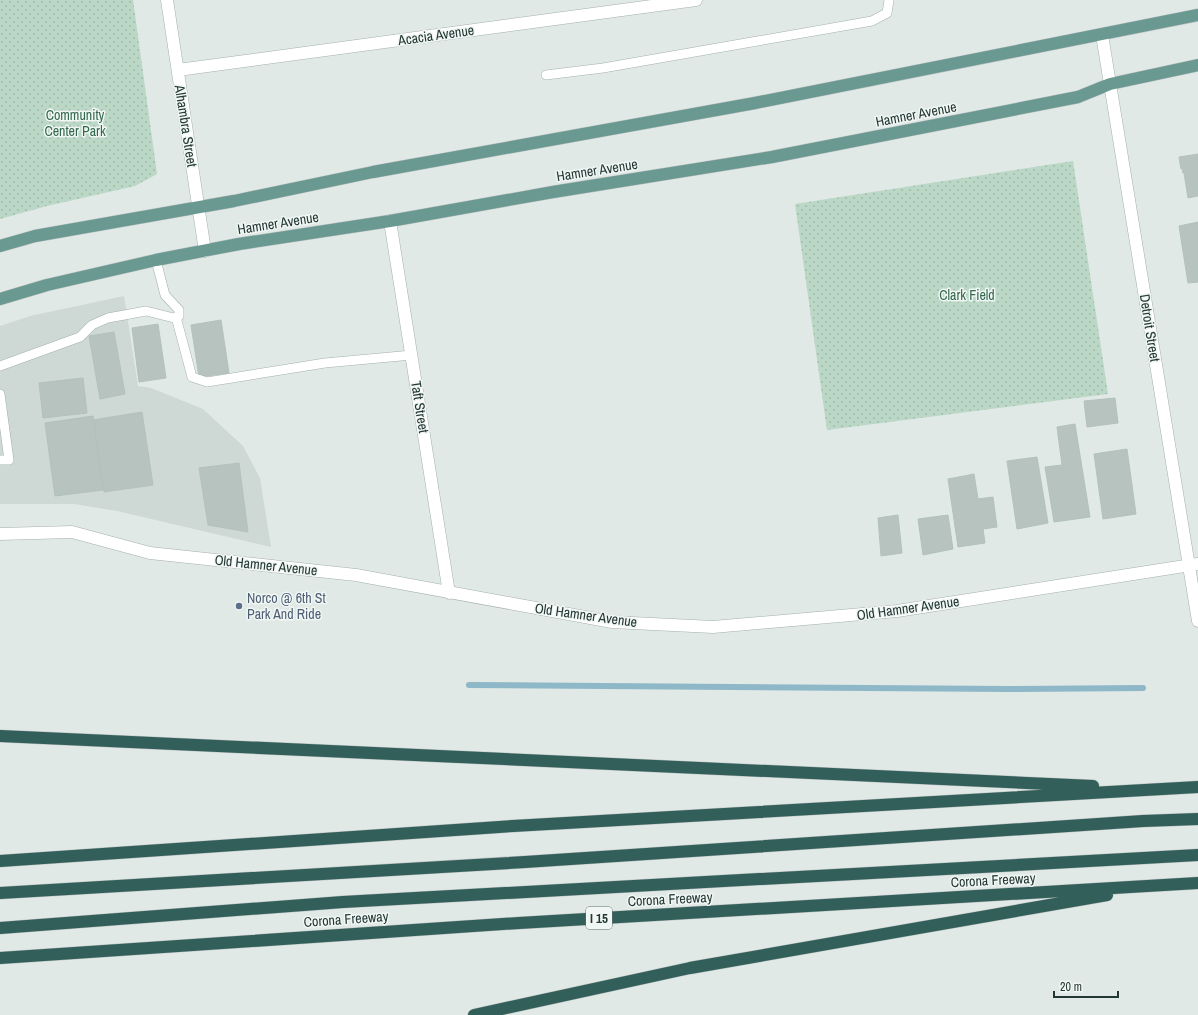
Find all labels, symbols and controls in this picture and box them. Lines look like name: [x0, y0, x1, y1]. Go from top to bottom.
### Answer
street label: Acacia Avenue: [396, 21, 475, 49]
street label: Alhambra Street: [170, 83, 201, 168]
street label: Hamner Avenue: [874, 97, 958, 131]
park label: Community Center Park: [44, 106, 106, 140]
street label: Hamner Avenue: [555, 155, 639, 185]
street label: Hamner Avenue: [236, 208, 320, 238]
park label: Clark Field: [939, 286, 995, 304]
street label: Detroit Street: [1136, 293, 1164, 363]
street label: Taft Street: [407, 380, 433, 434]
street label: Old Hamner Avenue: [214, 551, 318, 579]
place label: Norco @ 6th St Park And Ride: [247, 589, 326, 623]
street label: Old Hamner Avenue: [856, 592, 960, 624]
street label: Old Hamner Avenue: [534, 599, 638, 631]
marker: Norco @ 6th St Park And Ride: [234, 601, 244, 611]
street label: Corona Freeway: [950, 869, 1036, 891]
street label: Corona Freeway: [627, 888, 713, 910]
street label: Corona Freeway: [303, 907, 389, 931]
road number: I 15: [586, 907, 612, 929]
scale bar: [1054, 973, 1118, 999]
text: 20 m: [1060, 979, 1082, 995]

